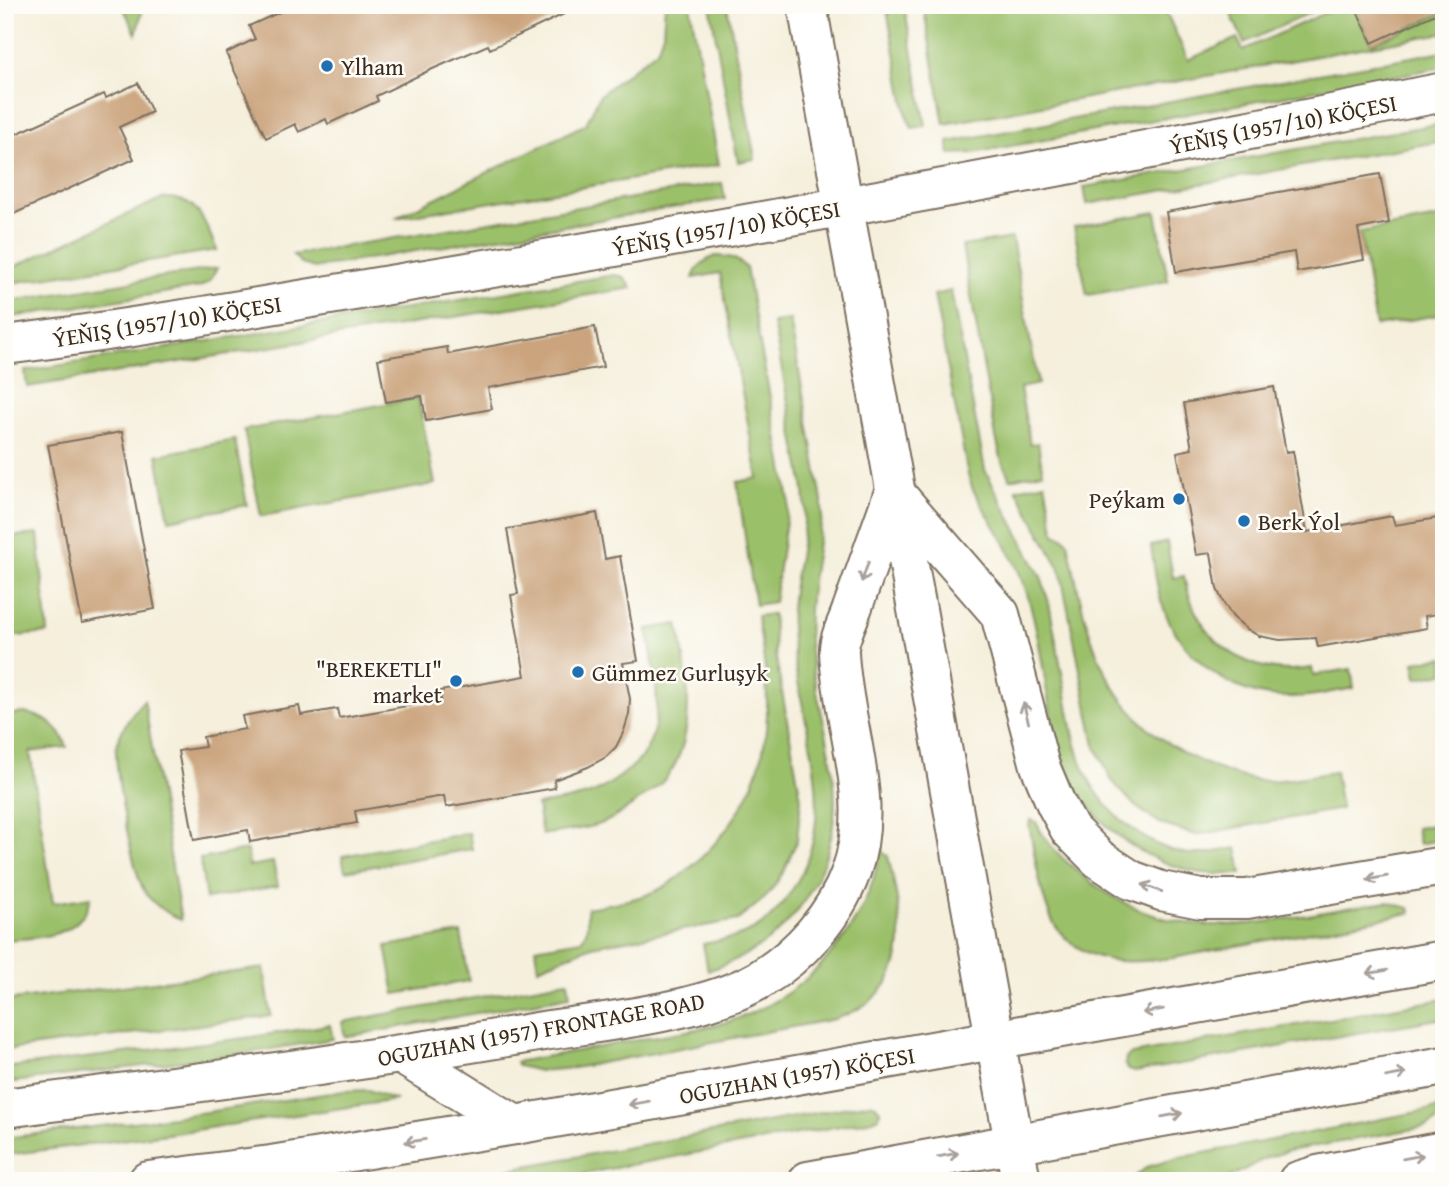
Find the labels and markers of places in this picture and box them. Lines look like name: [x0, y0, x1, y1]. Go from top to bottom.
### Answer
place label: Ylham: [341, 50, 404, 83]
marker: Ylham: [319, 58, 335, 74]
place label: Peýkam: [1089, 483, 1165, 516]
marker: Peýkam: [1171, 491, 1187, 507]
place label: Berk Ýol: [1258, 505, 1340, 538]
marker: Berk Ýol: [1236, 513, 1252, 529]
place label: "BEREKETLI" market: [316, 652, 442, 711]
place label: Gümmez Gurluşyk: [592, 656, 768, 689]
marker: Gümmez Gurluşyk: [570, 664, 586, 680]
marker: "BEREKETLI" market: [448, 673, 464, 689]

